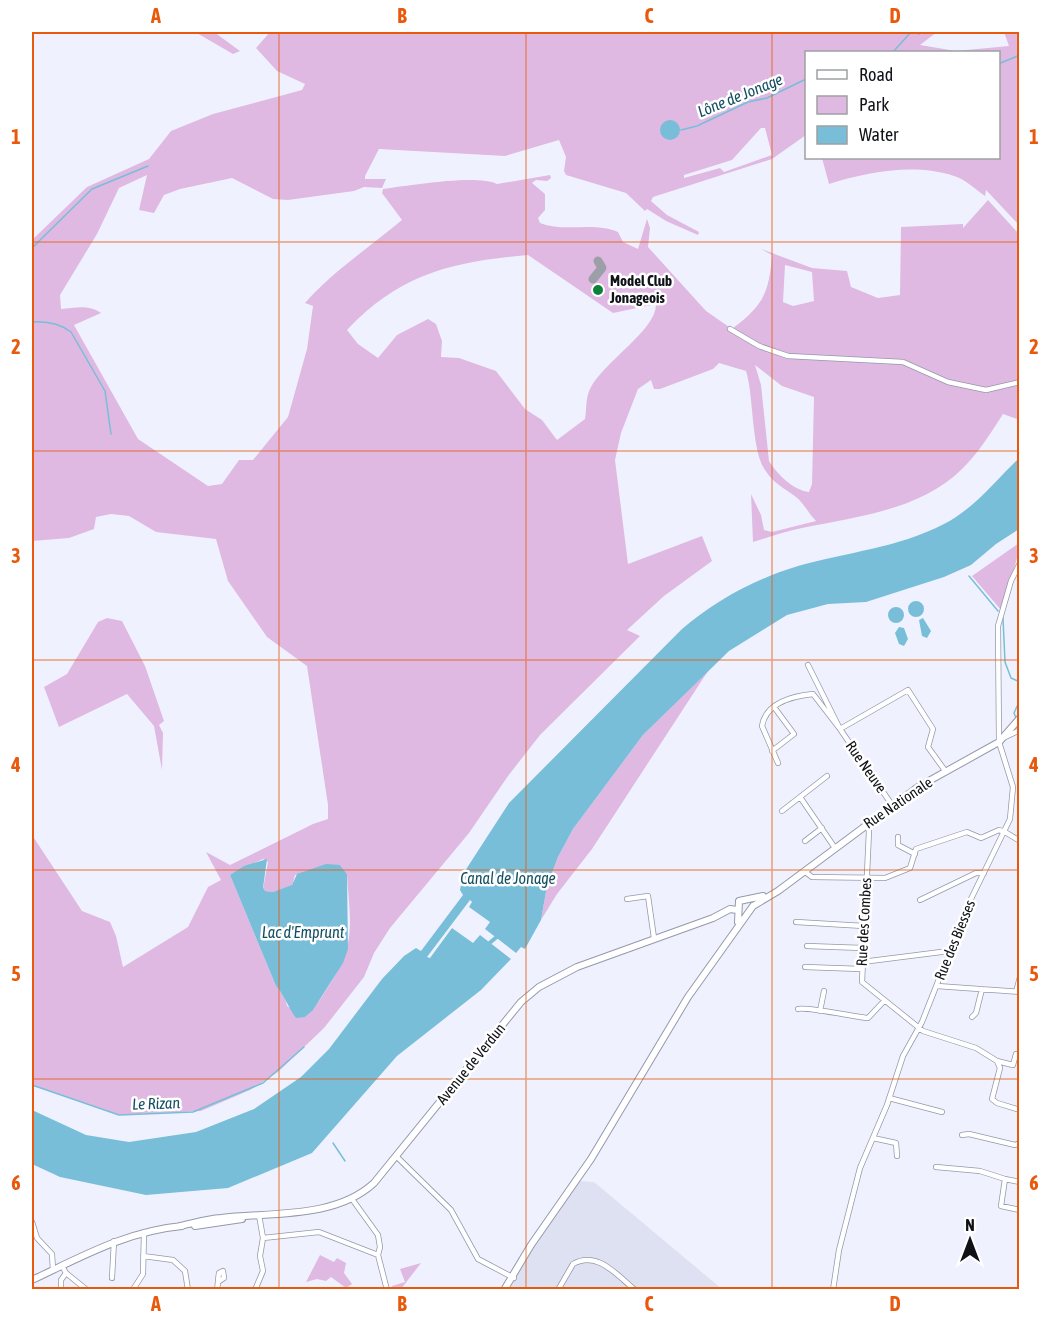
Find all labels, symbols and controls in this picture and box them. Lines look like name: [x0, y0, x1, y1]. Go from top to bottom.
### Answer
text: A: [150, 4, 161, 27]
text: B: [397, 4, 407, 27]
text: C: [645, 4, 654, 27]
text: D: [889, 4, 901, 27]
legend: [805, 51, 1000, 159]
text: Road: [859, 64, 893, 85]
water label: Lône de Jonage: [695, 70, 786, 121]
text: Park: [859, 94, 889, 115]
text: Water: [859, 124, 899, 145]
text: 1: [11, 125, 21, 148]
text: 1: [1029, 125, 1039, 148]
place label: Model Club Jonageois: [609, 272, 672, 306]
marker: Model Club Jonageois: [591, 283, 605, 297]
text: 2: [11, 335, 21, 358]
text: 2: [1029, 335, 1039, 358]
text: 3: [11, 544, 21, 567]
text: 3: [1029, 544, 1039, 567]
street label: Rue Neuve: [842, 738, 891, 796]
text: 4: [10, 753, 21, 776]
text: 4: [1028, 753, 1039, 776]
street label: Rue Nationale: [860, 773, 935, 832]
water label: Canal de Jonage: [460, 869, 556, 888]
street label: Rue des Combes: [853, 877, 874, 967]
street label: Rue des Biesses: [931, 897, 978, 982]
water label: Lac d'Emprunt: [262, 923, 345, 942]
text: 5: [11, 962, 21, 985]
text: 5: [1029, 962, 1039, 985]
street label: Avenue de Verdun: [433, 1020, 508, 1108]
water label: Le Rizan: [132, 1093, 181, 1113]
text: 6: [11, 1171, 21, 1194]
text: 6: [1029, 1171, 1039, 1194]
north arrow: [940, 1210, 1000, 1270]
text: N: [965, 1216, 975, 1234]
text: A: [150, 1292, 161, 1315]
text: B: [397, 1292, 407, 1315]
text: C: [645, 1292, 654, 1315]
text: D: [889, 1292, 901, 1315]

